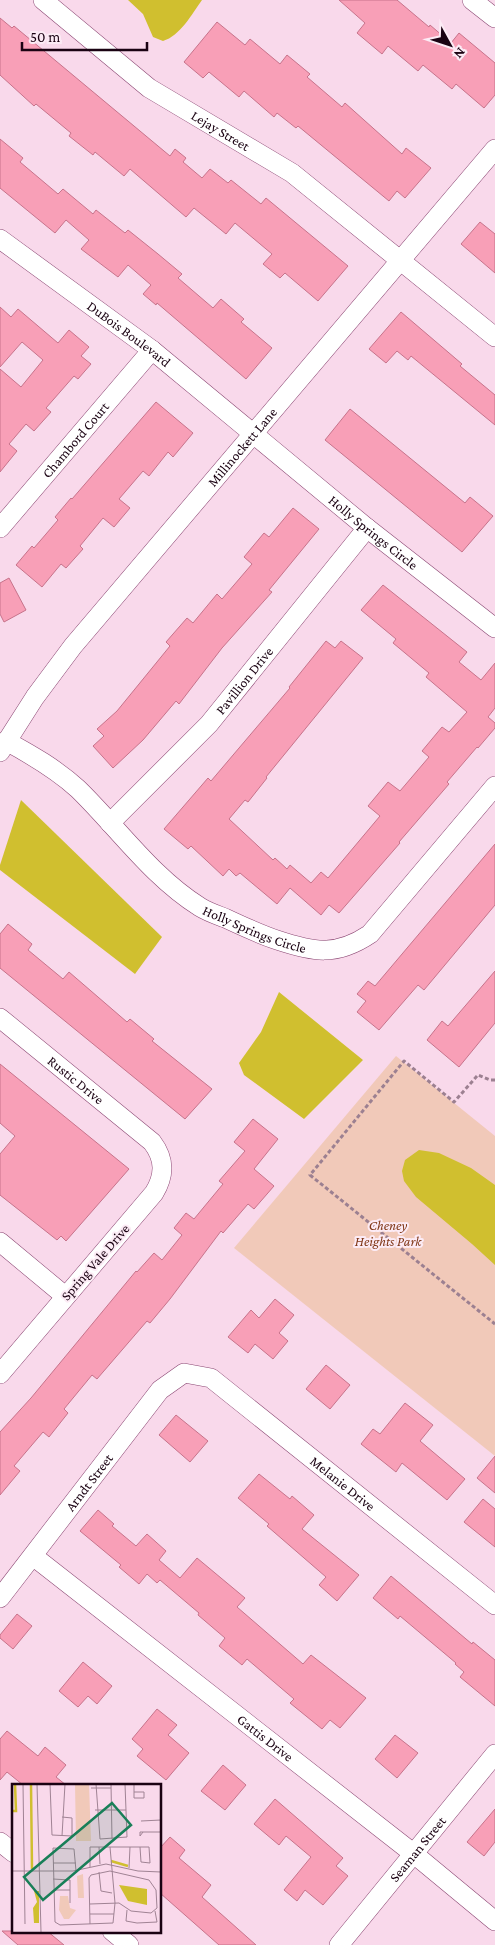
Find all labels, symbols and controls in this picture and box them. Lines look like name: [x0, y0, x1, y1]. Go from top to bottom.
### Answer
scale bar: [22, 20, 148, 52]
north arrow: [425, 20, 475, 70]
text: 50 m: [30, 29, 60, 45]
text: N: [450, 45, 469, 63]
street label: Lejay Street: [189, 107, 253, 154]
street label: DuBois Boulevard: [84, 297, 174, 370]
street label: Chambord Court: [39, 398, 112, 481]
street label: Millinockett Lane: [204, 404, 280, 490]
street label: Holly Springs Circle: [326, 492, 421, 573]
street label: Pavillion Drive: [212, 643, 276, 717]
street label: Holly Springs Circle: [200, 902, 308, 956]
street label: Rustic Drive: [45, 1052, 107, 1108]
park label: Cheney Heights Park: [355, 1217, 422, 1249]
street label: Spring Vale Drive: [57, 1220, 133, 1304]
street label: Arndt Street: [62, 1450, 116, 1514]
street label: Melanie Drive: [307, 1453, 378, 1514]
street label: Gattis Drive: [234, 1711, 297, 1765]
inset map: [12, 1784, 161, 1932]
street label: Seaman Street: [386, 1813, 449, 1885]

